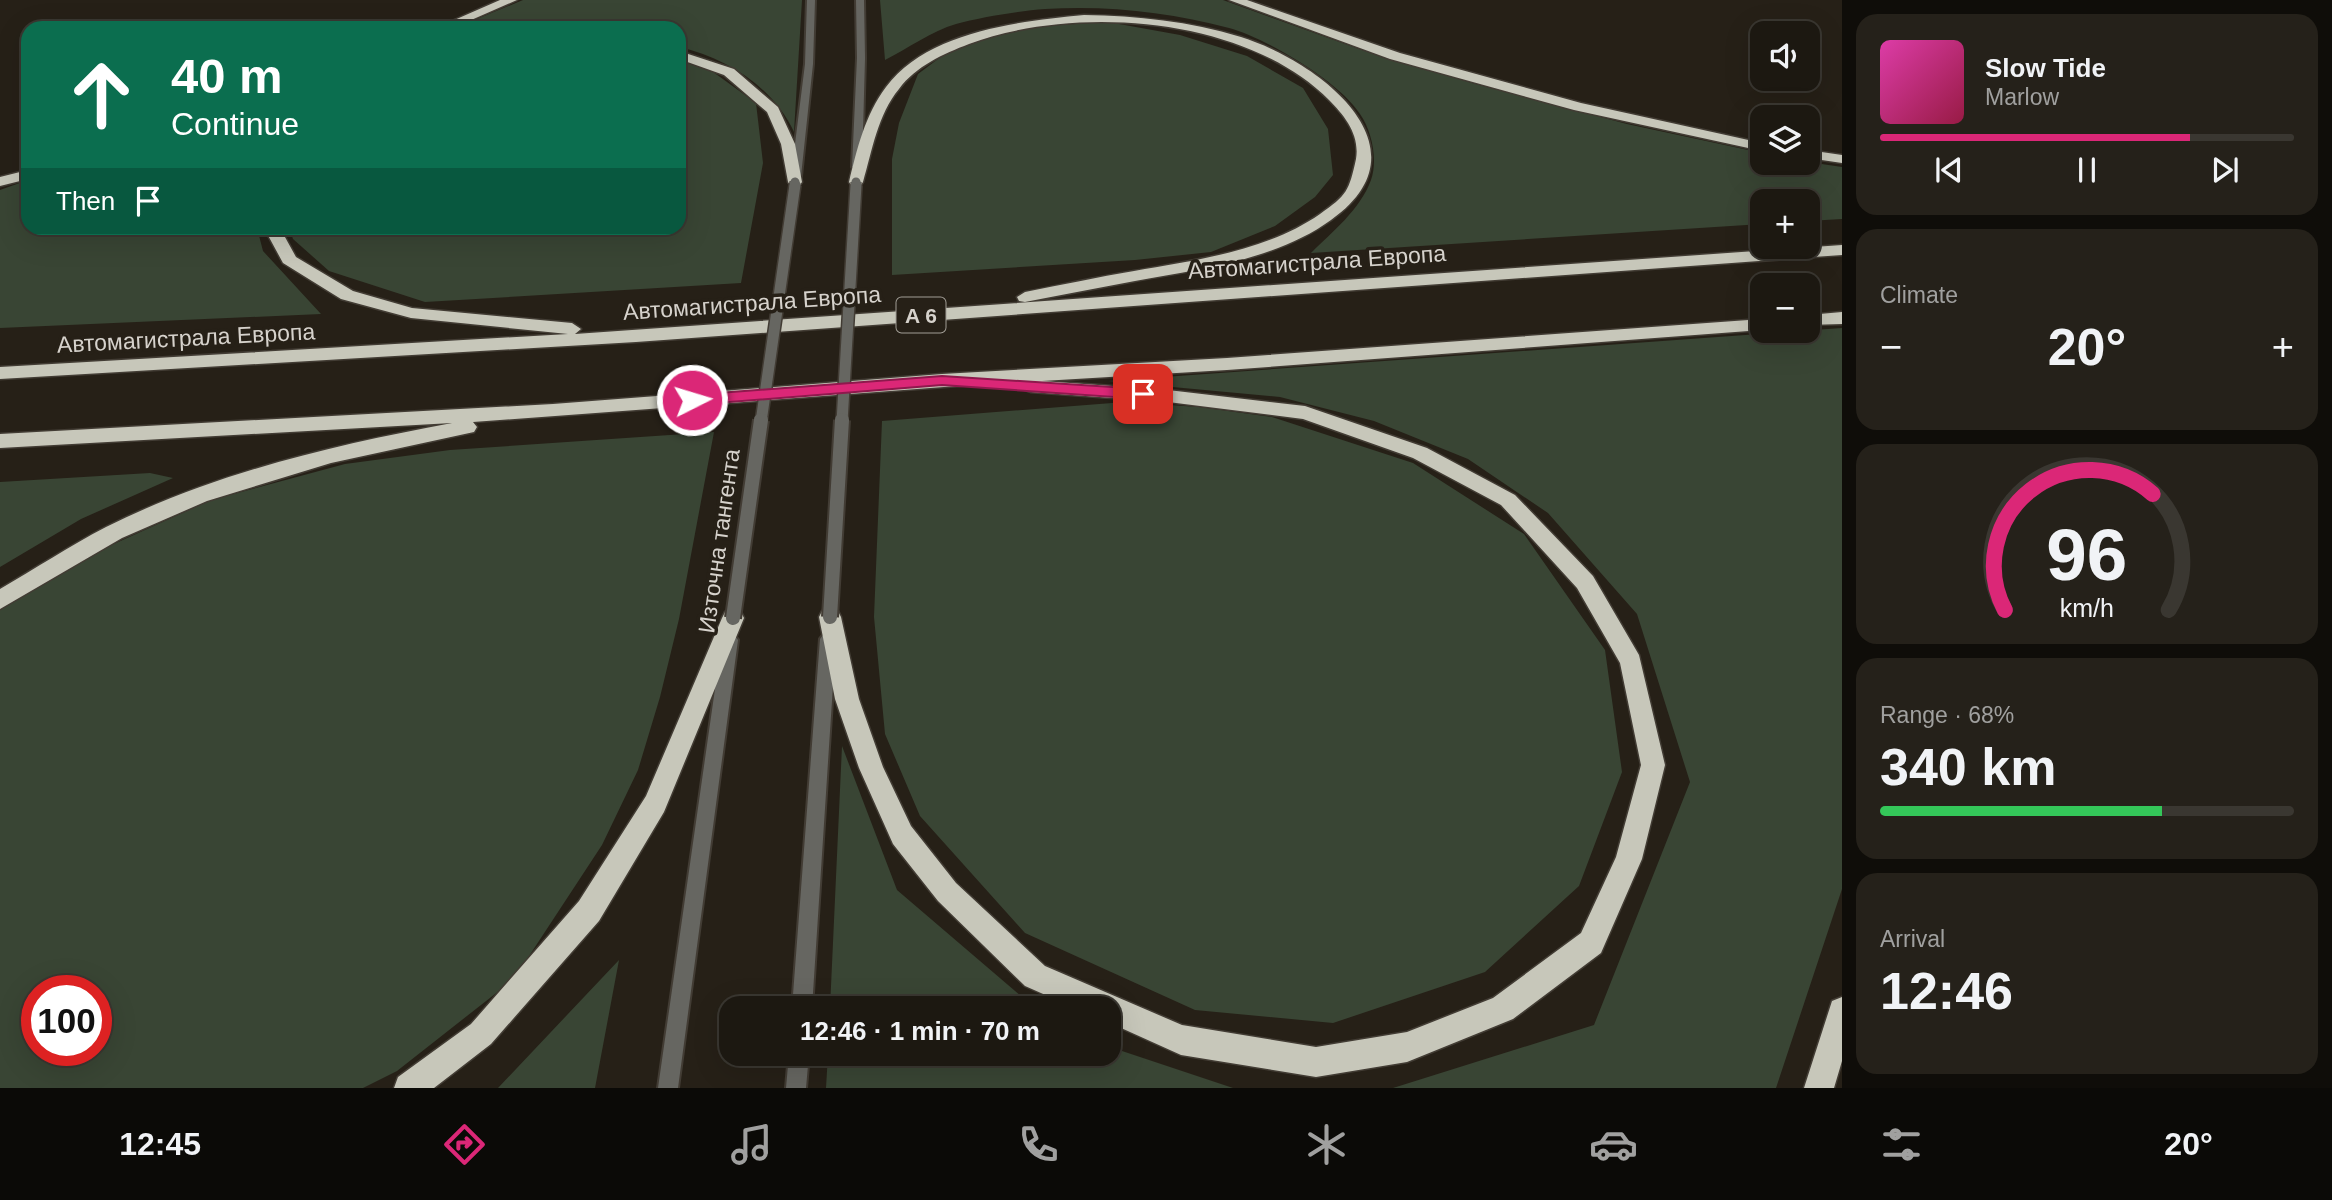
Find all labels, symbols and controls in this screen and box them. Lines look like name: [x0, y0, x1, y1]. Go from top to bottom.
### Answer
map controls: [1750, 21, 1820, 343]
button: sound: [1750, 21, 1820, 91]
icon: ahead: [56, 49, 147, 140]
text: 40 m: [171, 49, 283, 103]
text: Slow Tide: [1985, 53, 2106, 83]
text: Marlow: [1985, 84, 2059, 110]
button: layers: [1750, 105, 1820, 175]
text: Continue: [171, 106, 299, 142]
icon: previous: [1930, 151, 1968, 189]
icon: pause: [2068, 151, 2106, 189]
icon: next: [2206, 151, 2244, 189]
icon: arrive: [129, 182, 167, 220]
text: Then: [56, 186, 115, 216]
button: +: [1750, 189, 1820, 259]
street label: Автомагистрала Европа: [1187, 240, 1447, 284]
button: −: [1750, 273, 1820, 343]
street label: Автомагистрала Европа: [622, 281, 882, 325]
text: Climate: [1880, 282, 1958, 308]
road number: A 6: [897, 298, 946, 332]
street label: Автомагистрала Европа: [56, 318, 316, 358]
text: 20°: [2048, 318, 2126, 376]
text: −: [1880, 326, 1902, 368]
text: +: [2272, 326, 2294, 368]
position arrow: [655, 363, 729, 437]
pin: [1113, 364, 1173, 424]
icon: arrive: [1124, 375, 1162, 413]
street label: Източна тангента: [693, 447, 745, 635]
text: 96: [2047, 514, 2127, 595]
text: km/h: [2060, 594, 2114, 622]
text: Range · 68%: [1880, 702, 2014, 728]
text: 340 km: [1880, 738, 2056, 796]
text: Arrival: [1880, 926, 1945, 952]
text: 12:46: [1880, 962, 2013, 1020]
speed limit sign: 100: [21, 975, 112, 1066]
text: 12:46 · 1 min · 70 m: [800, 1016, 1040, 1046]
icon: directions: [440, 1120, 489, 1169]
icon: music: [727, 1120, 776, 1169]
icon: phone: [1014, 1120, 1063, 1169]
icon: climate: [1302, 1120, 1351, 1169]
icon: car: [1589, 1120, 1638, 1169]
icon: filters: [1877, 1120, 1926, 1169]
text: 12:45: [119, 1126, 201, 1162]
text: 20°: [2164, 1126, 2213, 1162]

